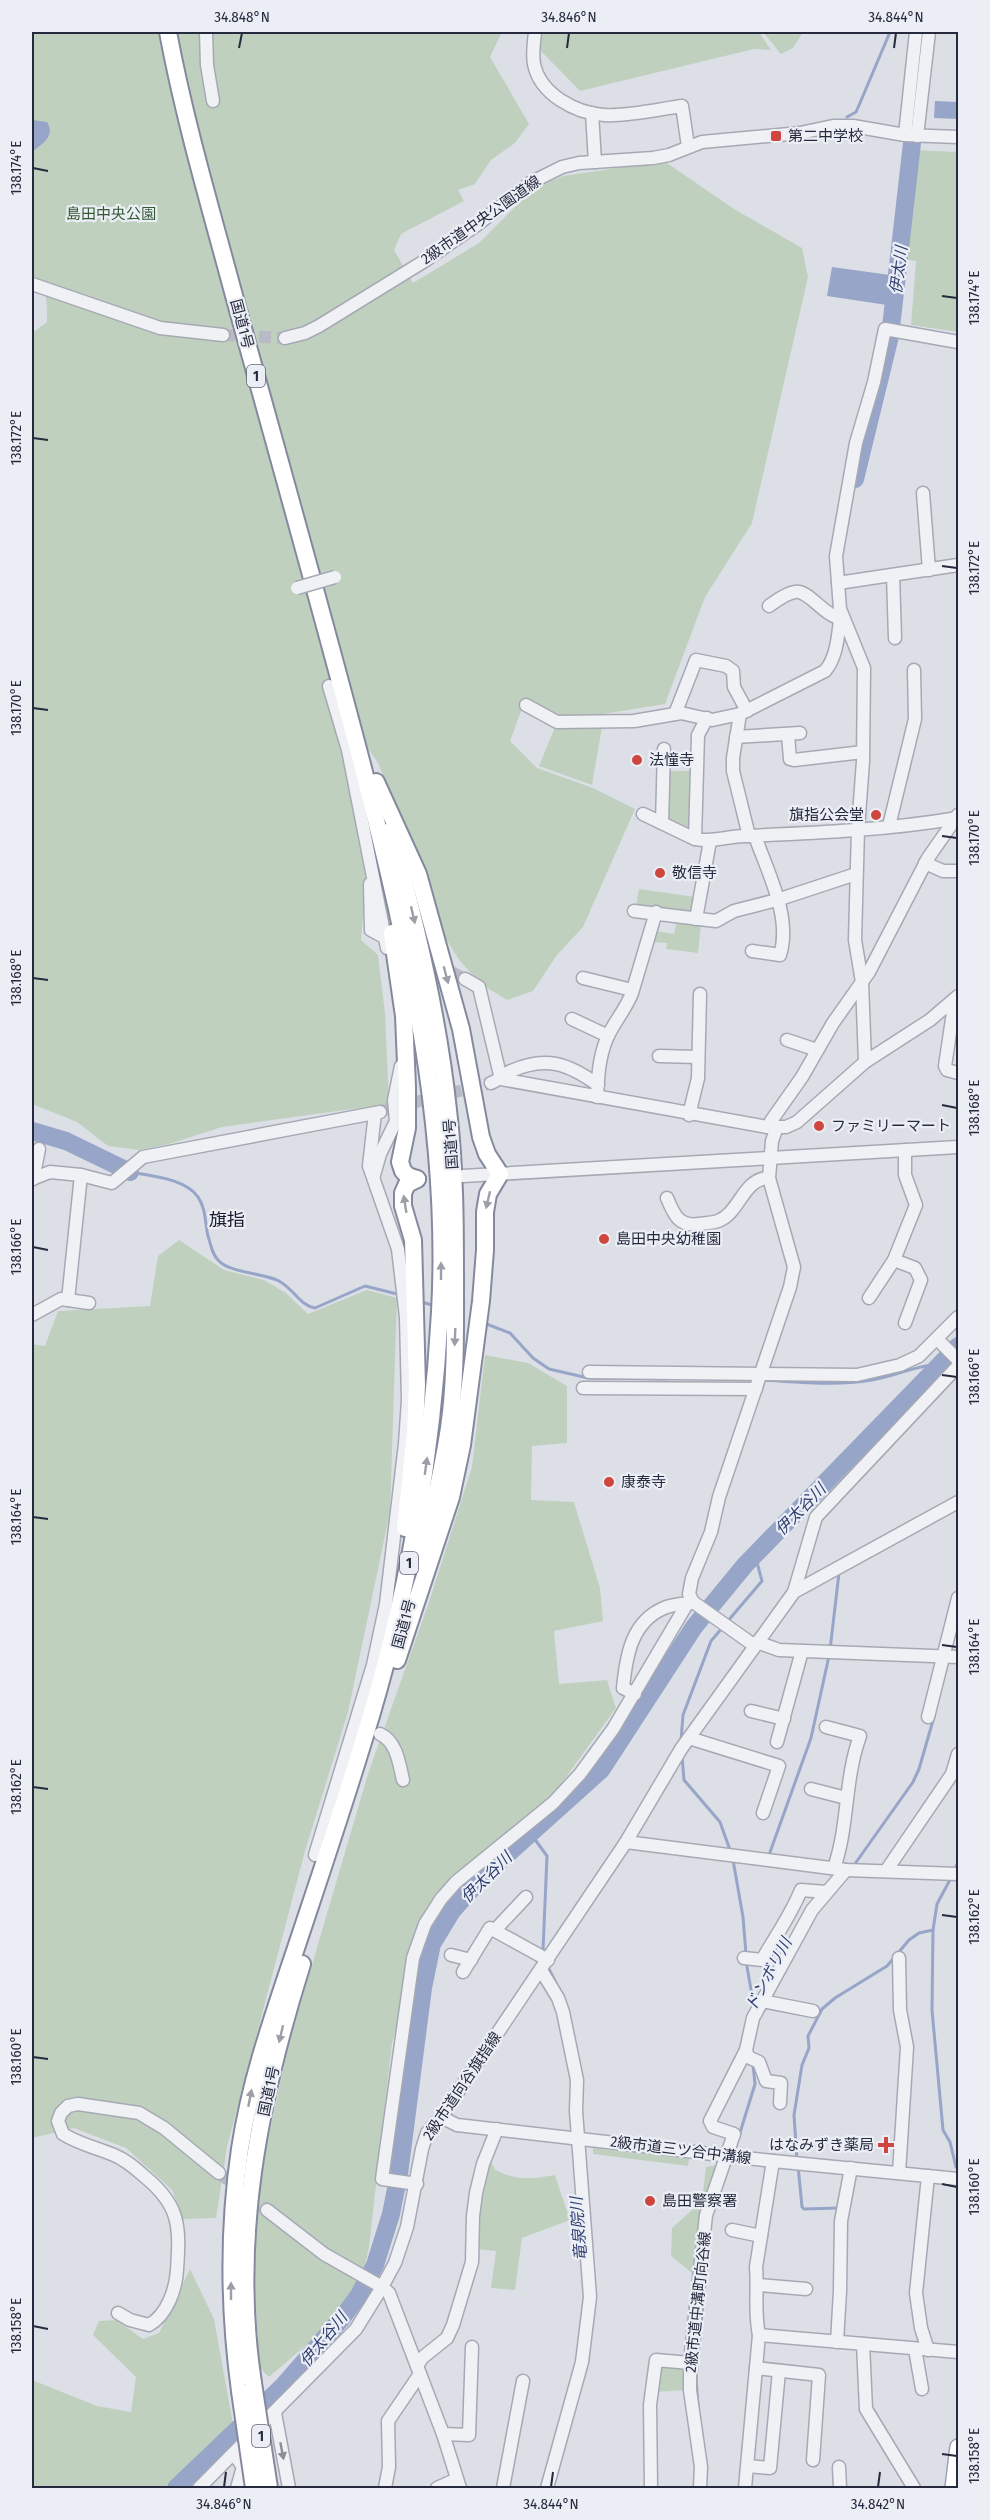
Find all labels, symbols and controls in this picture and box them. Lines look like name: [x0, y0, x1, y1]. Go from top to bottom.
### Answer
text: 34.848°N: [214, 8, 270, 26]
text: 34.846°N: [541, 8, 597, 26]
text: 34.844°N: [868, 8, 924, 26]
place label: 第二中学校: [788, 127, 863, 145]
marker: 第二中学校: [769, 129, 783, 143]
text: 138.174°E: [7, 141, 25, 195]
street label: 2級市道中央公園道線: [418, 172, 544, 268]
park label: 島田中央公園: [66, 205, 156, 223]
water label: 伊太川: [886, 243, 911, 295]
text: 138.174°E: [965, 271, 983, 325]
street label: 国道1号: [227, 297, 257, 351]
road number: 1: [247, 365, 265, 387]
text: 138.172°E: [7, 411, 25, 465]
text: 138.172°E: [965, 541, 983, 595]
text: 138.170°E: [7, 680, 25, 736]
place label: 法憧寺: [649, 751, 694, 769]
marker: 法憧寺: [630, 753, 644, 767]
place label: 旗指公会堂: [789, 806, 864, 824]
marker: 旗指公会堂: [869, 808, 883, 822]
text: 138.170°E: [965, 810, 983, 866]
place label: 敬信寺: [672, 864, 717, 882]
marker: 敬信寺: [653, 866, 667, 880]
one-way arrow: [409, 906, 418, 925]
text: 138.168°E: [7, 950, 25, 1006]
one-way arrow: [442, 966, 451, 984]
text: 138.168°E: [965, 1080, 983, 1136]
place label: ファミリーマート: [831, 1117, 951, 1135]
street label: 国道1号: [440, 1118, 462, 1170]
marker: ファミリーマート: [812, 1119, 826, 1133]
one-way arrow: [482, 1191, 492, 1210]
one-way arrow: [400, 1195, 409, 1214]
district label: 旗指: [209, 1209, 245, 1231]
text: 138.166°E: [7, 1219, 25, 1275]
place label: 島田中央幼稚園: [616, 1230, 721, 1248]
marker: 島田中央幼稚園: [597, 1232, 611, 1246]
one-way arrow: [436, 1262, 446, 1281]
one-way arrow: [450, 1328, 460, 1347]
text: 138.166°E: [965, 1349, 983, 1405]
one-way arrow: [421, 1456, 430, 1475]
place label: 康泰寺: [621, 1473, 666, 1491]
marker: 康泰寺: [602, 1475, 616, 1489]
water label: 伊太谷川: [771, 1478, 831, 1539]
text: 138.164°E: [7, 1489, 25, 1545]
road number: 1: [400, 1552, 418, 1574]
street label: 国道1号: [389, 1597, 419, 1651]
text: 138.164°E: [965, 1619, 983, 1675]
text: 138.162°E: [7, 1759, 25, 1815]
water label: 伊太谷川: [457, 1847, 517, 1907]
text: 138.162°E: [965, 1889, 983, 1945]
water label: ドンボリ川: [741, 1933, 797, 2014]
one-way arrow: [276, 2025, 286, 2043]
street label: 2級市道向谷旗指線: [419, 2028, 505, 2144]
text: 138.160°E: [7, 2029, 25, 2085]
street label: 国道1号: [255, 2064, 283, 2118]
one-way arrow: [246, 2088, 255, 2107]
street label: 2級市道三ツ合中溝線: [610, 2132, 752, 2168]
place label: はなみずき薬局: [769, 2136, 874, 2154]
marker: はなみずき薬局: [879, 2138, 893, 2152]
text: 138.160°E: [965, 2159, 983, 2215]
place label: 島田警察署: [662, 2192, 737, 2210]
water label: 竜泉院川: [567, 2194, 590, 2262]
marker: 島田警察署: [643, 2194, 657, 2208]
street label: 2級市道中溝町向谷線: [682, 2231, 714, 2373]
one-way arrow: [226, 2282, 236, 2301]
text: 138.158°E: [7, 2298, 25, 2354]
water label: 伊太谷川: [296, 2307, 352, 2370]
road number: 1: [252, 2425, 270, 2447]
text: 138.158°E: [965, 2428, 983, 2484]
one-way arrow: [278, 2442, 287, 2461]
text: 34.846°N: [196, 2495, 252, 2513]
text: 34.844°N: [523, 2495, 579, 2513]
text: 34.842°N: [851, 2495, 905, 2513]

